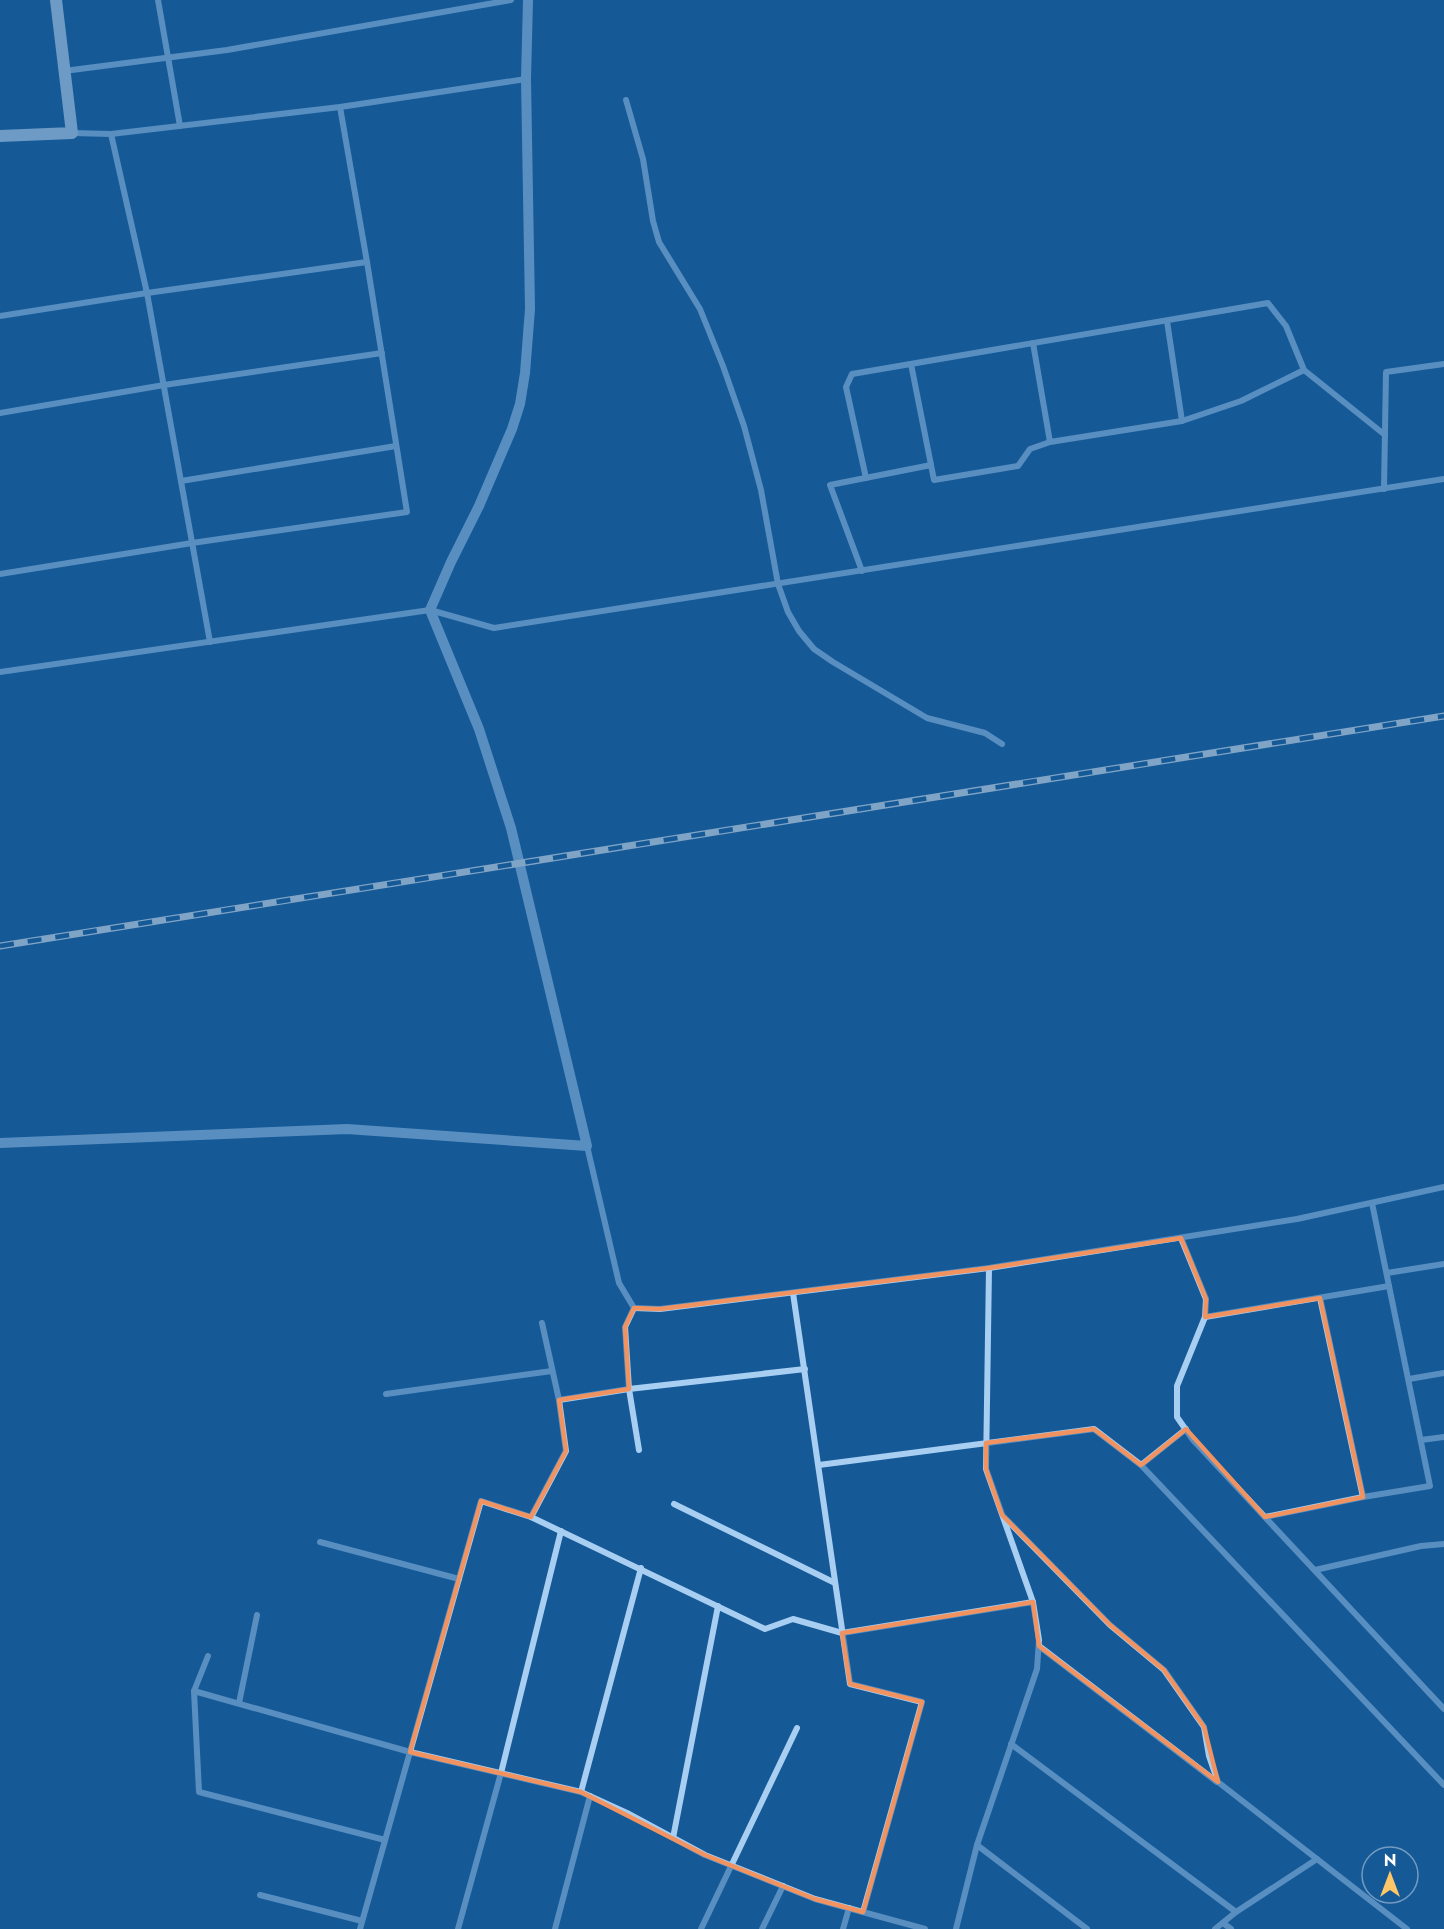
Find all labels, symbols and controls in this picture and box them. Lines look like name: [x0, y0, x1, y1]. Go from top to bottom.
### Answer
north arrow: [1360, 1845, 1420, 1905]
text: N: [1384, 1849, 1396, 1872]

